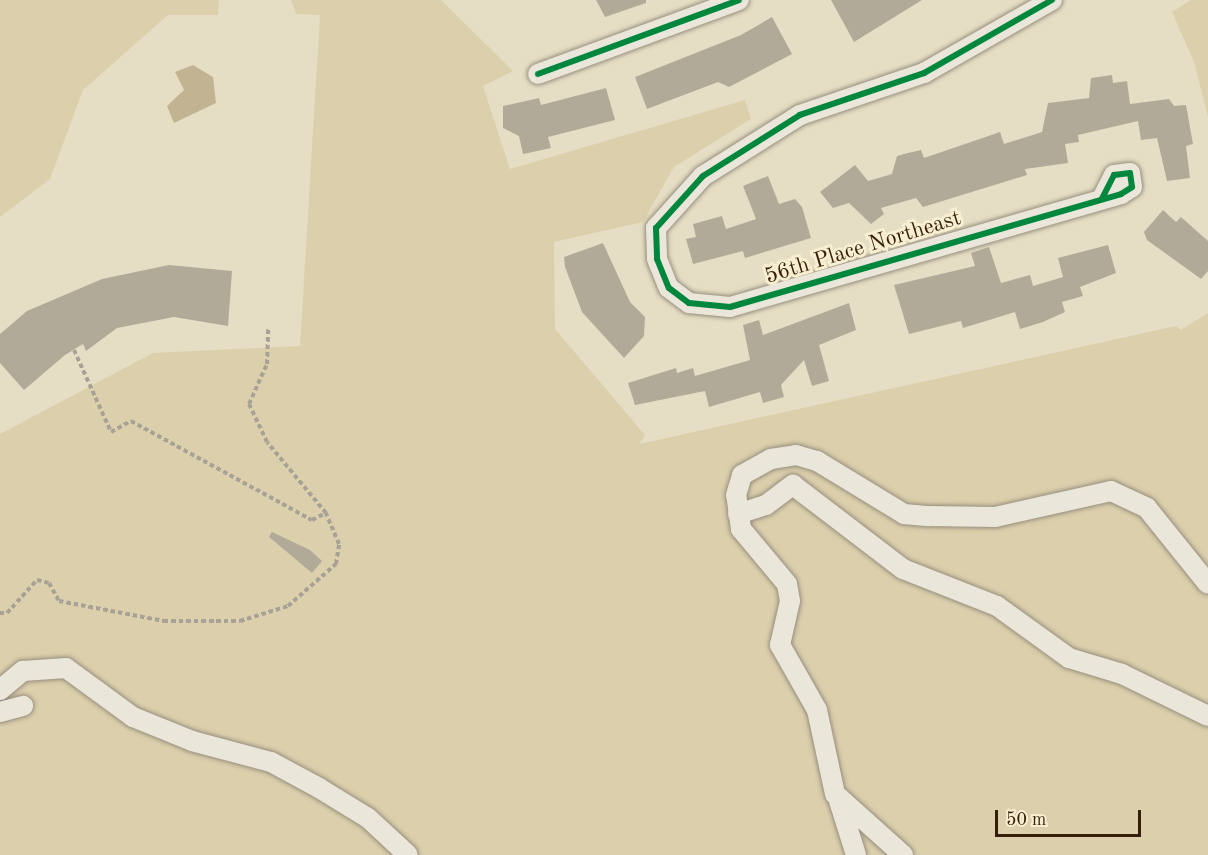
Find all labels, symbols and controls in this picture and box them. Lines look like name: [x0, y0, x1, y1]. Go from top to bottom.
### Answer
street label: 56th Place Northeast: [762, 206, 964, 290]
scale bar: [998, 798, 1144, 836]
text: 50 m: [1006, 811, 1046, 829]

